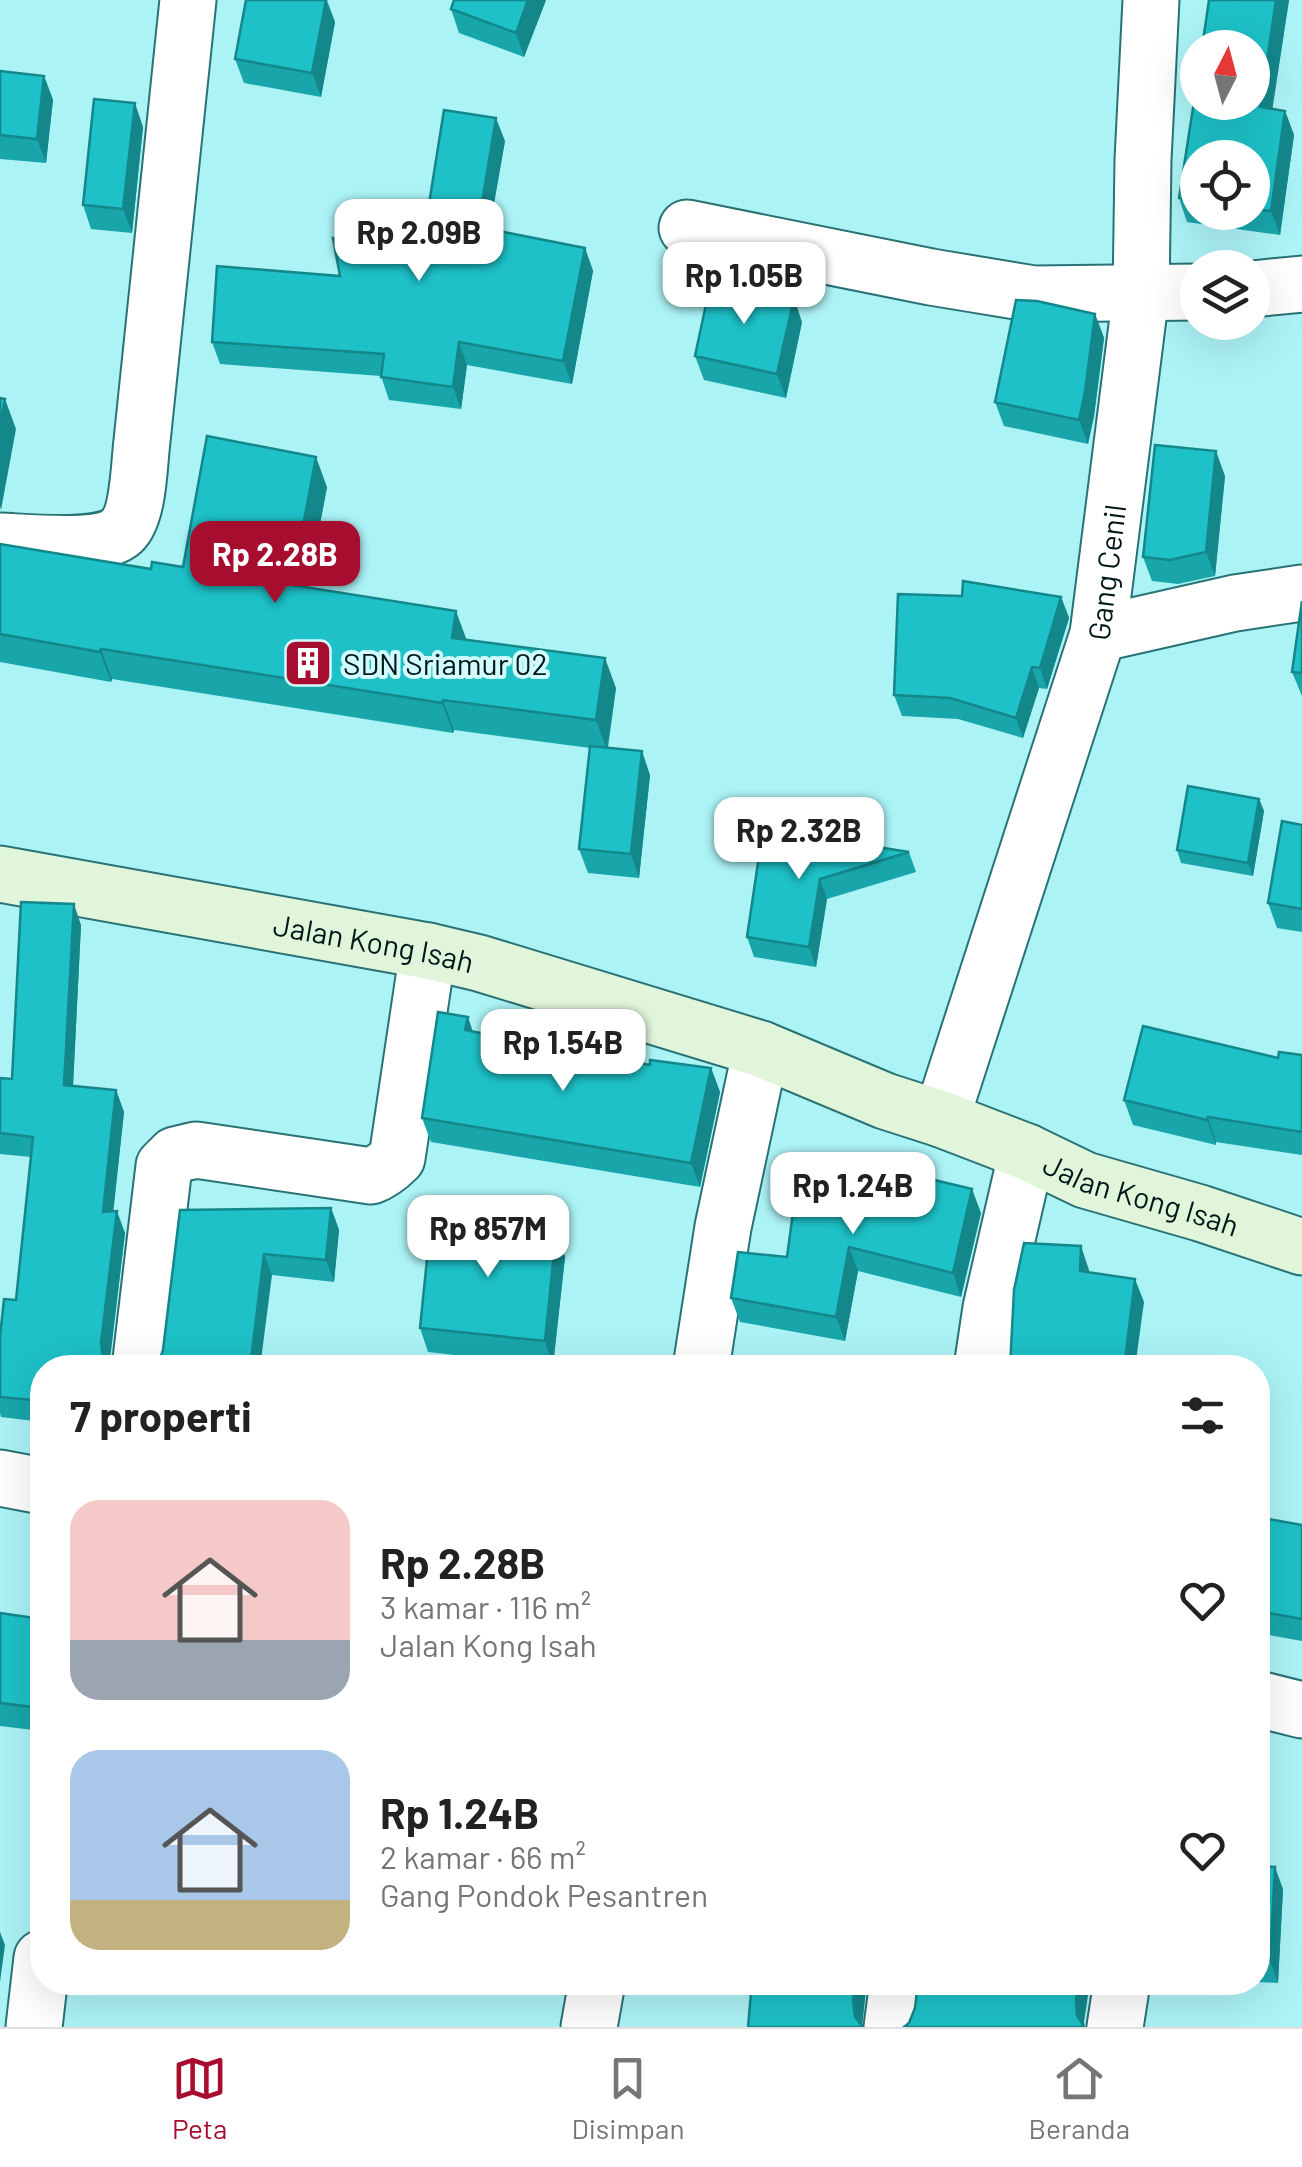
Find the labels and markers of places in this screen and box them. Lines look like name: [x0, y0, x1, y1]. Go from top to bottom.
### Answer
pin: Rp 2.09B: [316, 199, 522, 284]
pin: Rp 1.05B: [641, 242, 847, 327]
pin: Rp 2.28B: [172, 521, 378, 606]
building icon: SDN Sriamur 02: [282, 637, 334, 689]
place label: SDN Sriamur 02: [343, 645, 548, 681]
pin: Rp 2.32B: [696, 797, 902, 882]
pin: Rp 1.54B: [460, 1009, 666, 1094]
pin: Rp 1.24B: [750, 1152, 956, 1237]
pin: Rp 857M: [396, 1195, 580, 1280]

